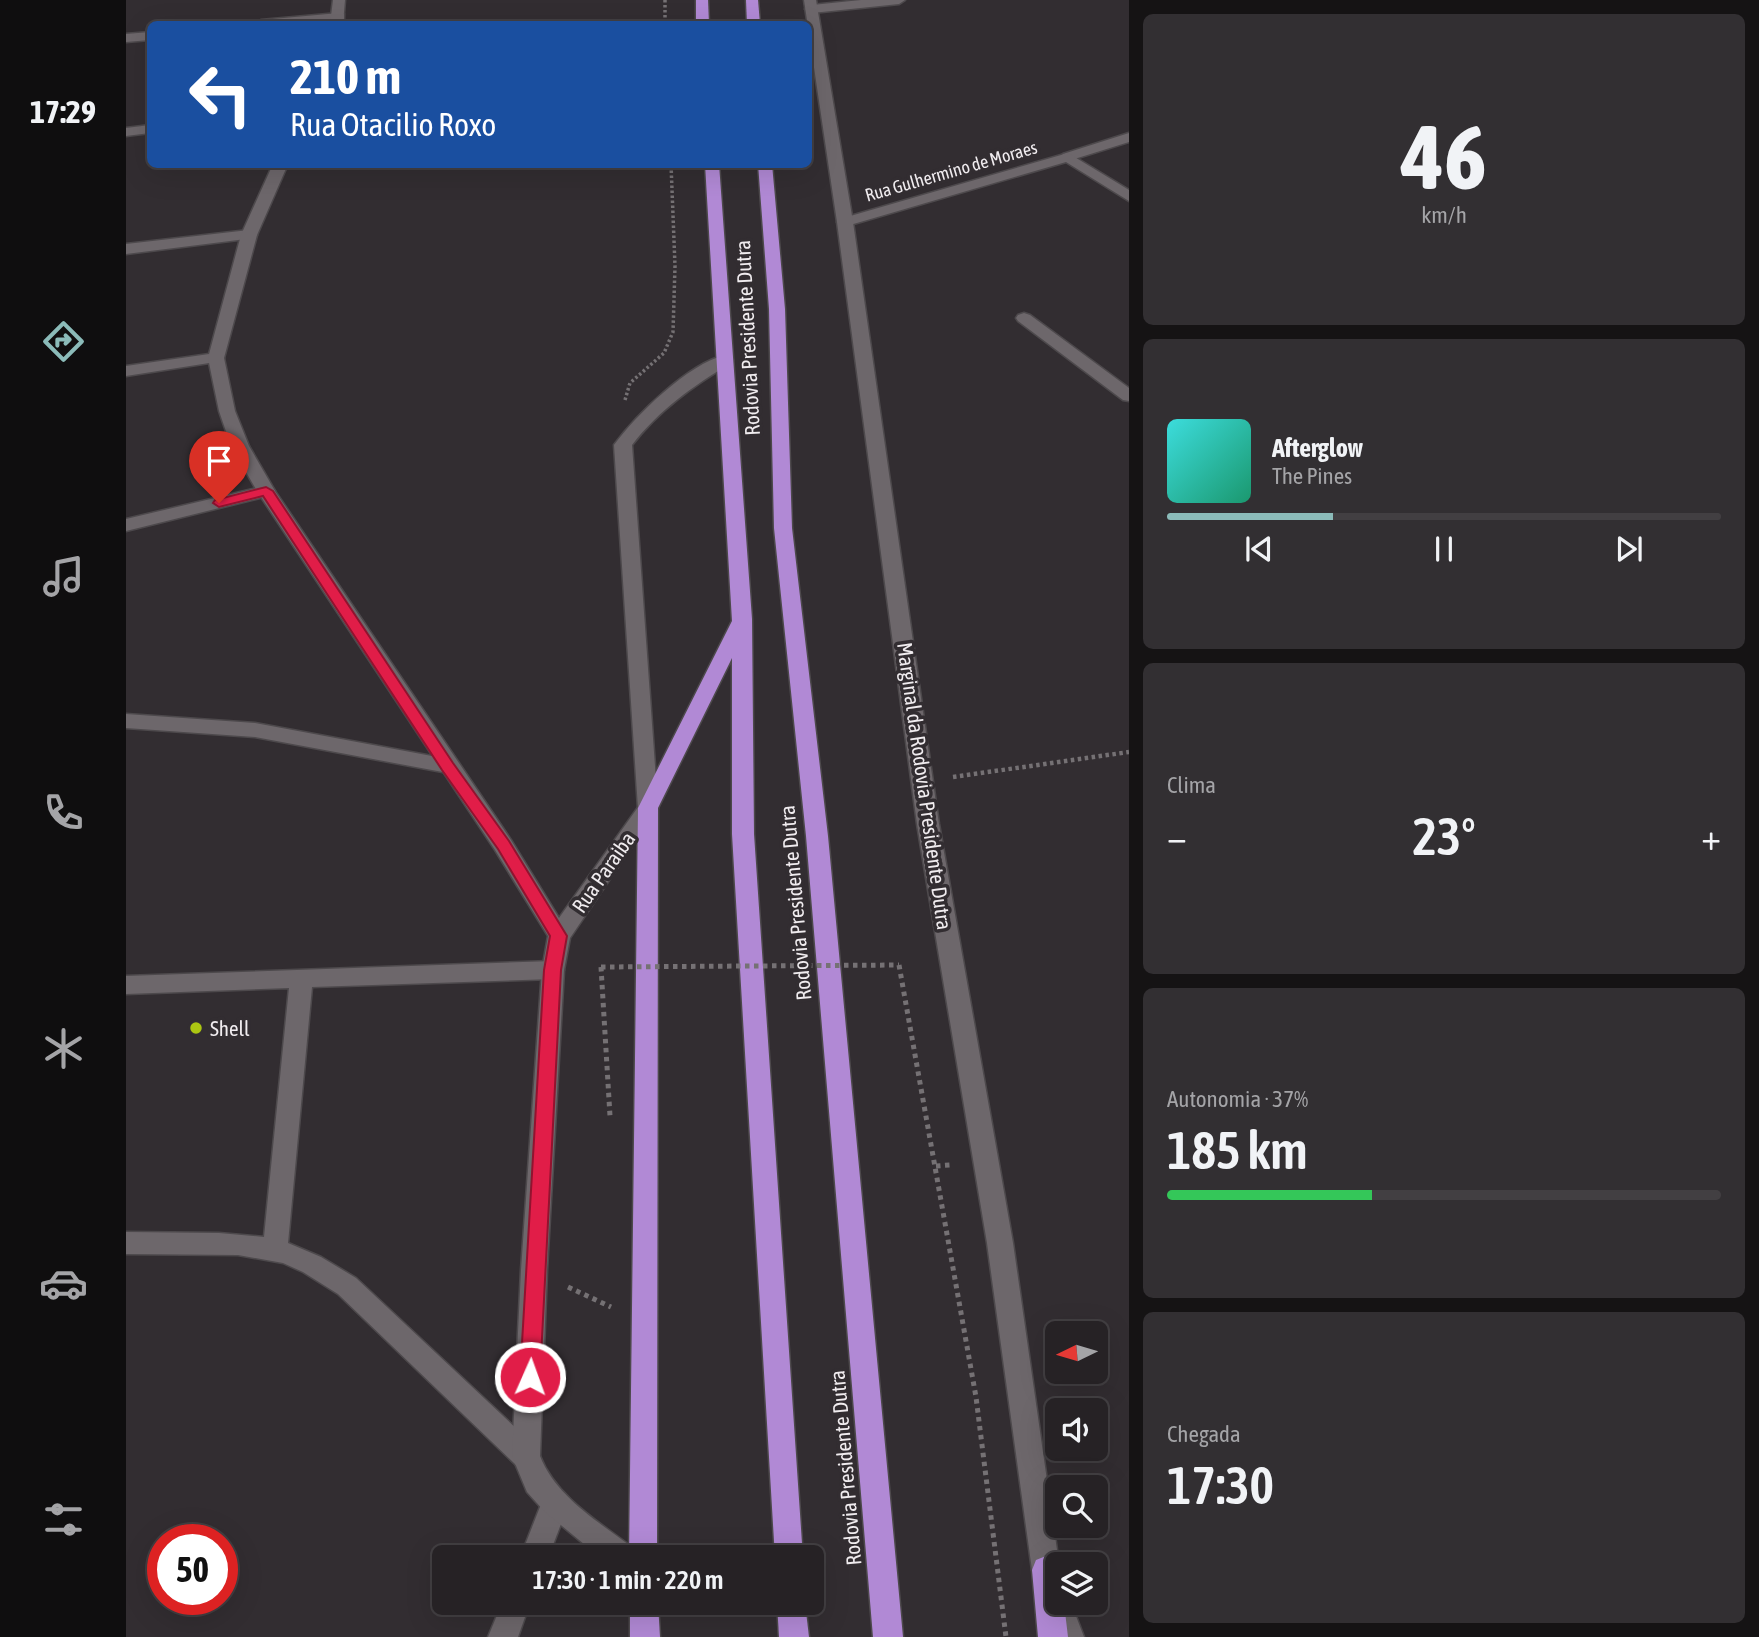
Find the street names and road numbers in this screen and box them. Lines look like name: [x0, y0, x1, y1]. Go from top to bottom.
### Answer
street label: Rua Gulhermino de Moraes: [863, 136, 1039, 206]
street label: Rodovia Presidente Dutra: [730, 240, 764, 436]
street label: Marginal da Rodovia Presidente Dutra: [893, 641, 957, 931]
street label: Rodovia Presidente Dutra: [775, 804, 815, 1002]
street label: Rua Paraiba: [566, 827, 640, 917]
street label: Rodovia Presidente Dutra: [825, 1369, 865, 1567]

